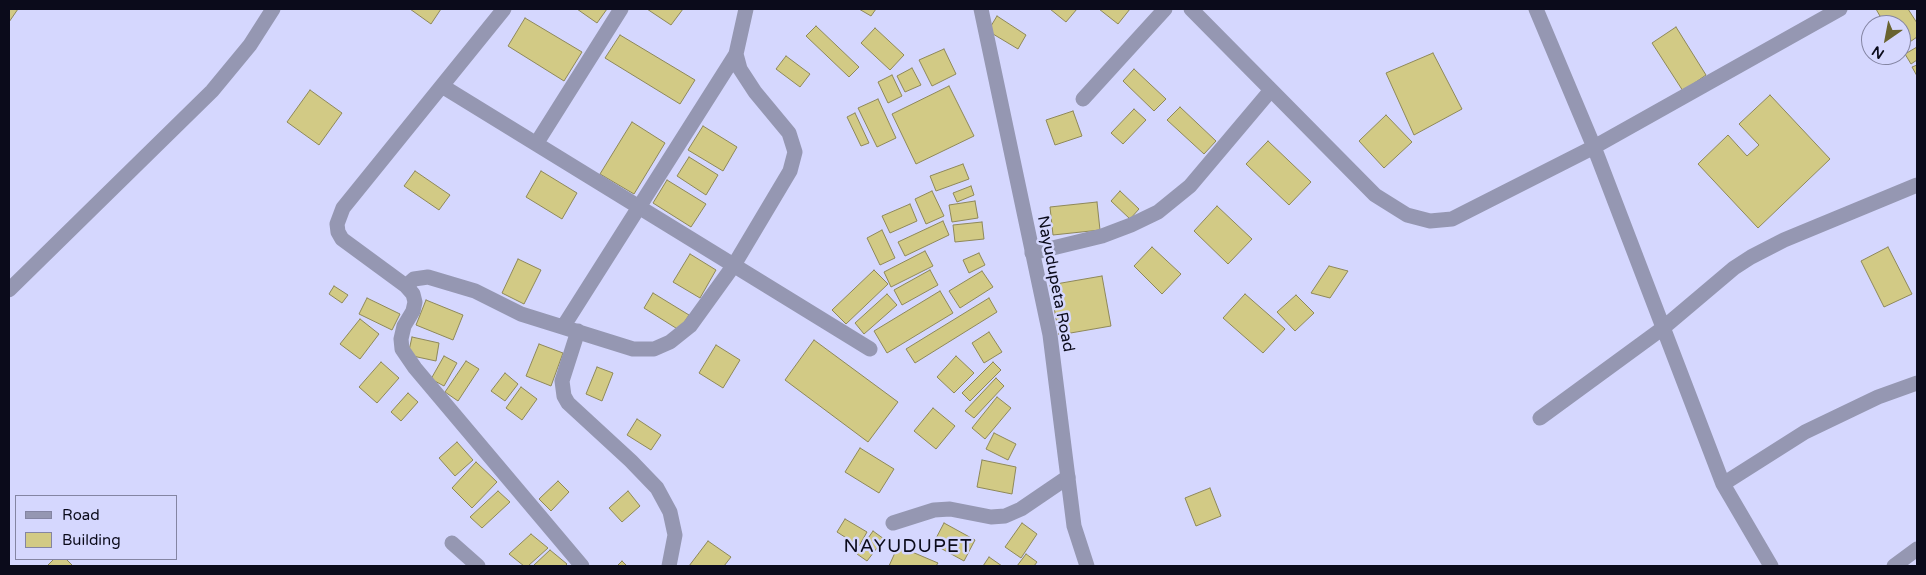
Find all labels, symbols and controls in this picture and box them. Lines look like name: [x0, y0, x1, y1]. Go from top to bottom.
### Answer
north arrow: [1861, 15, 1911, 65]
text: N: [1869, 42, 1887, 62]
street label: Nayudupeta Road: [1032, 214, 1078, 354]
legend: [15, 495, 178, 560]
text: Road: [62, 506, 100, 524]
text: Building: [62, 531, 121, 549]
district label: NAYUDUPET: [842, 536, 974, 558]

